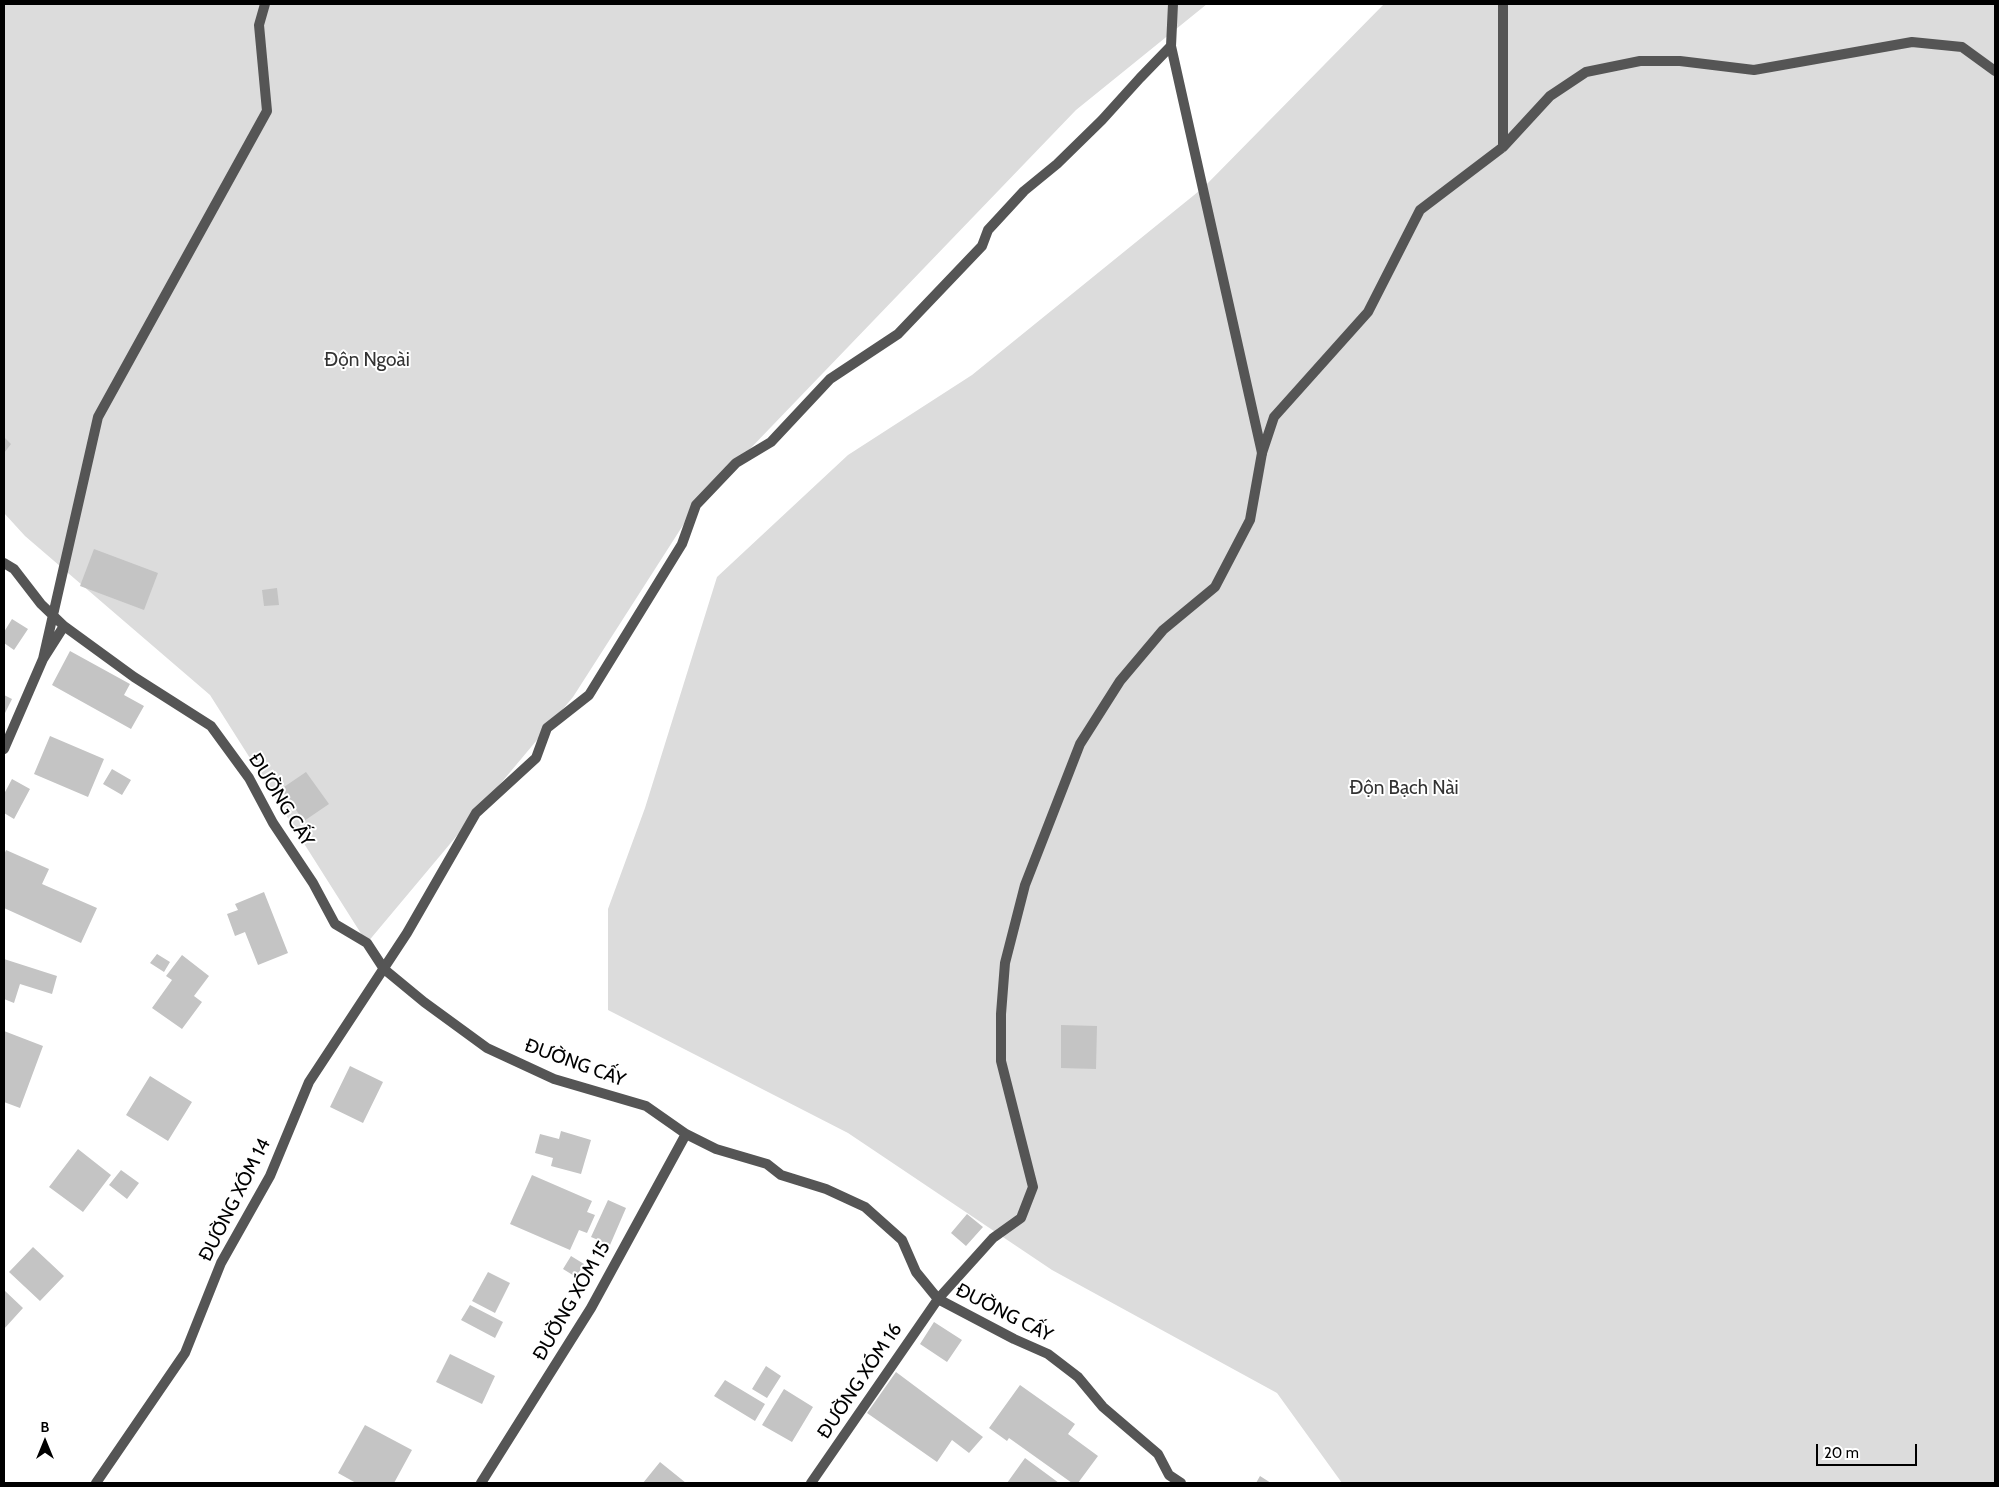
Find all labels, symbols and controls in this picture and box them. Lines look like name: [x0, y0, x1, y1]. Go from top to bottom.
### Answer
park label: Độn Ngoài: [324, 349, 410, 371]
street label: ĐƯỜNG CẤY: [243, 749, 319, 851]
park label: Độn Bạch Nài: [1349, 777, 1459, 799]
street label: ĐƯỜNG CẤY: [521, 1034, 629, 1092]
street label: ĐƯỜNG XÓM 14: [194, 1135, 276, 1265]
street label: ĐƯỜNG XÓM 15: [529, 1237, 615, 1365]
street label: ĐƯỜNG CẤY: [952, 1279, 1056, 1347]
street label: ĐƯỜNG XÓM 16: [813, 1319, 907, 1443]
north arrow: [20, 1417, 70, 1467]
text: B: [41, 1418, 49, 1436]
scale bar: [1819, 1434, 1920, 1466]
text: 20 m: [1824, 1444, 1859, 1462]

